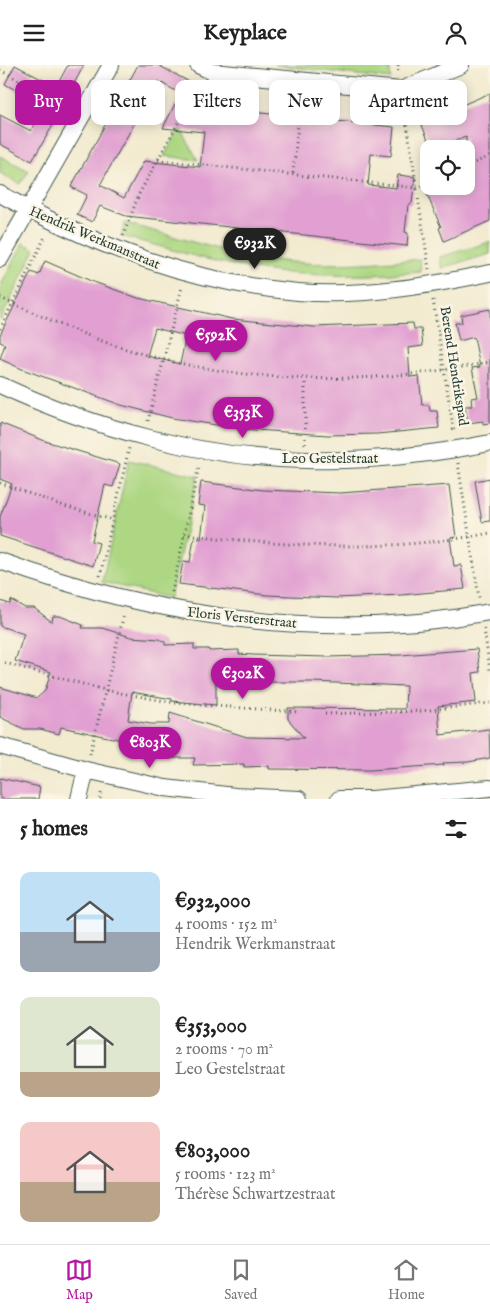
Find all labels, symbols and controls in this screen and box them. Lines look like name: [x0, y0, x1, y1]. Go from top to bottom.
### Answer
icon: menu: [20, 19, 48, 47]
text: Keyplace: [203, 19, 287, 47]
icon: person: [442, 19, 470, 47]
chip: Buy: [15, 80, 81, 125]
chip: Rent: [91, 80, 165, 125]
chip: Filters: [175, 80, 259, 125]
chip: New: [269, 80, 340, 125]
chip: Apartment: [350, 80, 467, 125]
map controls: [420, 140, 475, 195]
button: locate: [420, 140, 475, 195]
street label: Hendrik Werkmanstraat: [26, 202, 163, 274]
pin: €932K: [220, 227, 290, 270]
text: €932K: [234, 234, 276, 254]
street label: Berend Hendrikspad: [436, 305, 472, 428]
pin: €592K: [181, 319, 251, 362]
text: €592K: [195, 326, 237, 346]
pin: €353K: [208, 397, 278, 439]
text: €353K: [224, 403, 262, 423]
street label: Leo Gestelstraat: [282, 450, 378, 468]
street label: Floris Versterstraat: [186, 603, 298, 633]
pin: €302K: [208, 657, 278, 700]
text: €302K: [222, 664, 264, 684]
pin: €803K: [115, 727, 185, 769]
text: €803K: [129, 733, 171, 753]
icon: filters: [442, 815, 470, 843]
text: 5 homes: [20, 816, 88, 843]
text: €932,000: [175, 888, 251, 915]
icon: home: [60, 892, 120, 952]
text: 4 rooms · 152 m²: [175, 915, 277, 935]
text: Hendrik Werkmanstraat: [175, 935, 335, 955]
text: €353,000: [175, 1013, 247, 1040]
icon: home: [60, 1017, 120, 1077]
text: 2 rooms · 70 m²: [175, 1040, 273, 1060]
text: Leo Gestelstraat: [175, 1060, 285, 1080]
text: €803,000: [175, 1138, 250, 1165]
icon: home: [60, 1142, 120, 1202]
text: 5 rooms · 123 m²: [175, 1165, 276, 1185]
text: Thérèse Schwartzestraat: [175, 1185, 335, 1205]
tab: Map: [65, 1256, 93, 1304]
tab: Saved: [224, 1256, 257, 1304]
tab: Home: [388, 1256, 425, 1304]

